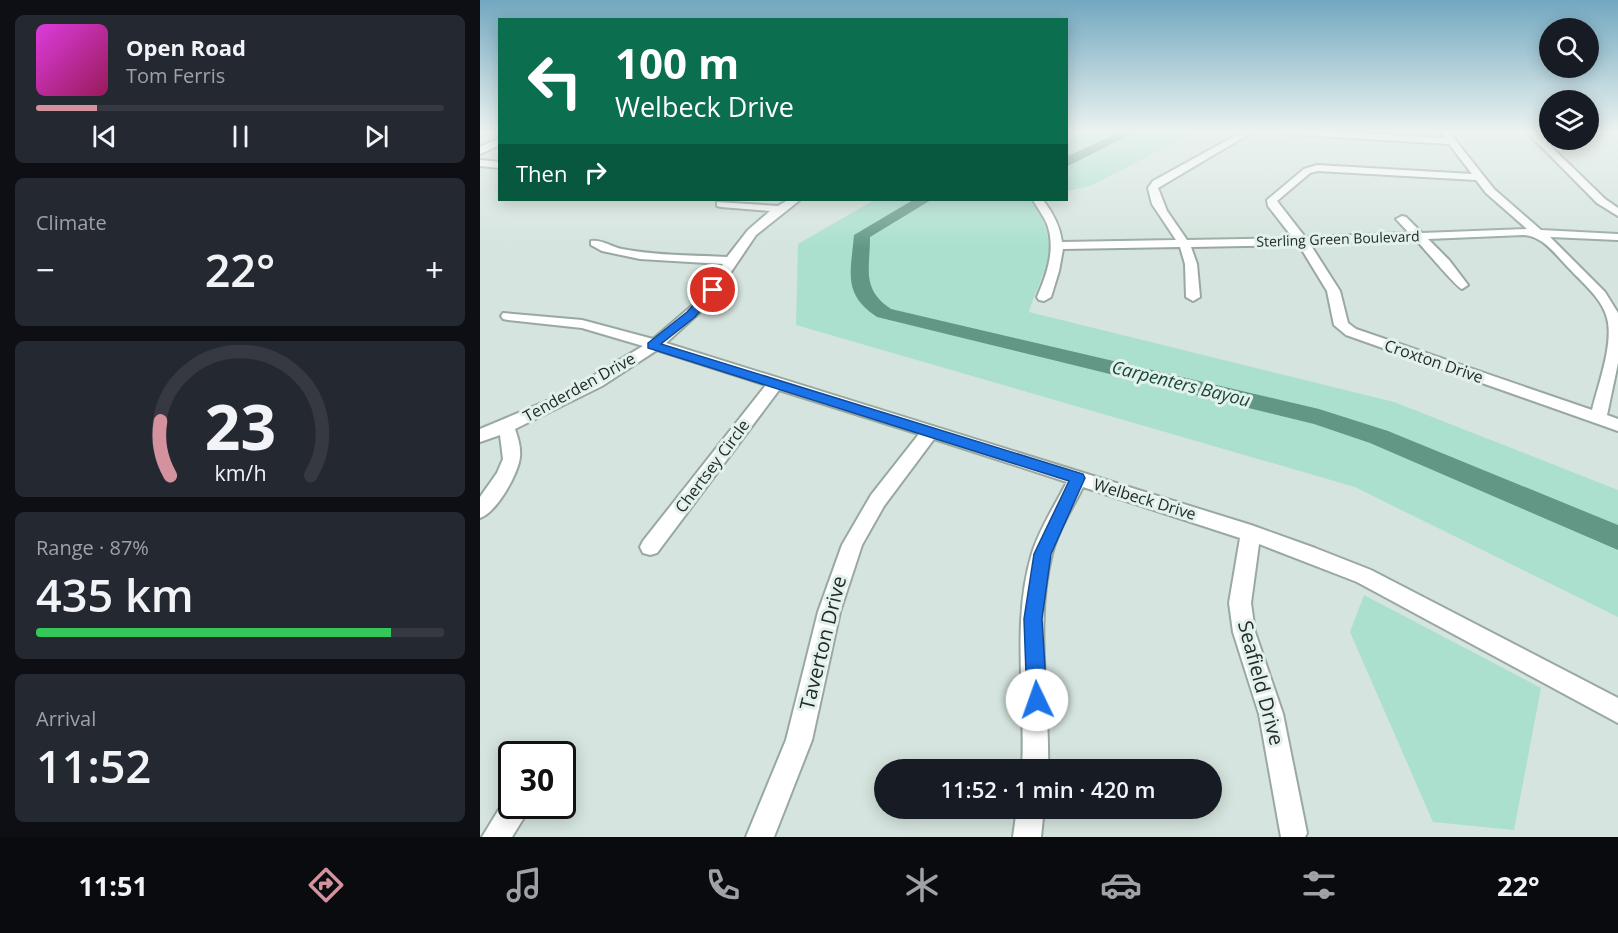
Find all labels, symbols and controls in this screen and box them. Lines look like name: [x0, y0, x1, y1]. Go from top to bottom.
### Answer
map controls: [1539, 18, 1599, 150]
button: search: [1539, 18, 1599, 78]
text: Open Road: [126, 32, 246, 62]
text: 100 m: [615, 34, 739, 91]
icon: left: [516, 42, 594, 120]
text: Tom Ferris: [126, 62, 225, 89]
text: Welbeck Drive: [615, 88, 794, 125]
button: layers: [1539, 90, 1599, 150]
icon: previous: [88, 120, 121, 153]
icon: pause: [224, 120, 257, 153]
icon: next: [360, 120, 393, 153]
icon: right: [579, 156, 612, 189]
text: Then: [516, 158, 567, 188]
text: Climate: [36, 209, 107, 236]
street label: Sterling Green Boulevard: [1256, 226, 1420, 251]
text: 22°: [205, 239, 275, 300]
text: −: [36, 247, 55, 292]
text: +: [425, 247, 444, 292]
pin: [687, 264, 738, 315]
icon: arrive: [696, 273, 729, 306]
street label: Croxton Drive: [1382, 334, 1486, 388]
street label: Tenderden Drive: [519, 347, 639, 427]
water label: Carpenters Bayou: [1110, 354, 1253, 412]
text: 23: [204, 383, 276, 468]
street label: Chertsey Circle: [670, 415, 754, 517]
text: km/h: [214, 458, 266, 487]
street label: Welbeck Drive: [1091, 473, 1199, 525]
text: Range · 87%: [36, 534, 149, 561]
text: 435 km: [36, 564, 194, 625]
street label: Taverton Drive: [793, 573, 852, 713]
street label: Seafield Drive: [1232, 618, 1291, 748]
position arrow: [1005, 668, 1069, 732]
text: Arrival: [36, 705, 96, 732]
text: 11:52: [36, 735, 151, 796]
speed limit sign: 30: [498, 741, 576, 819]
text: 11:52 · 1 min · 420 m: [940, 774, 1156, 804]
icon: directions: [305, 864, 347, 906]
icon: music: [503, 864, 545, 906]
icon: phone: [702, 864, 744, 906]
icon: climate: [901, 864, 943, 906]
icon: car: [1100, 864, 1142, 906]
icon: filters: [1298, 864, 1340, 906]
text: 11:51: [78, 867, 148, 904]
text: 22°: [1497, 867, 1540, 904]

